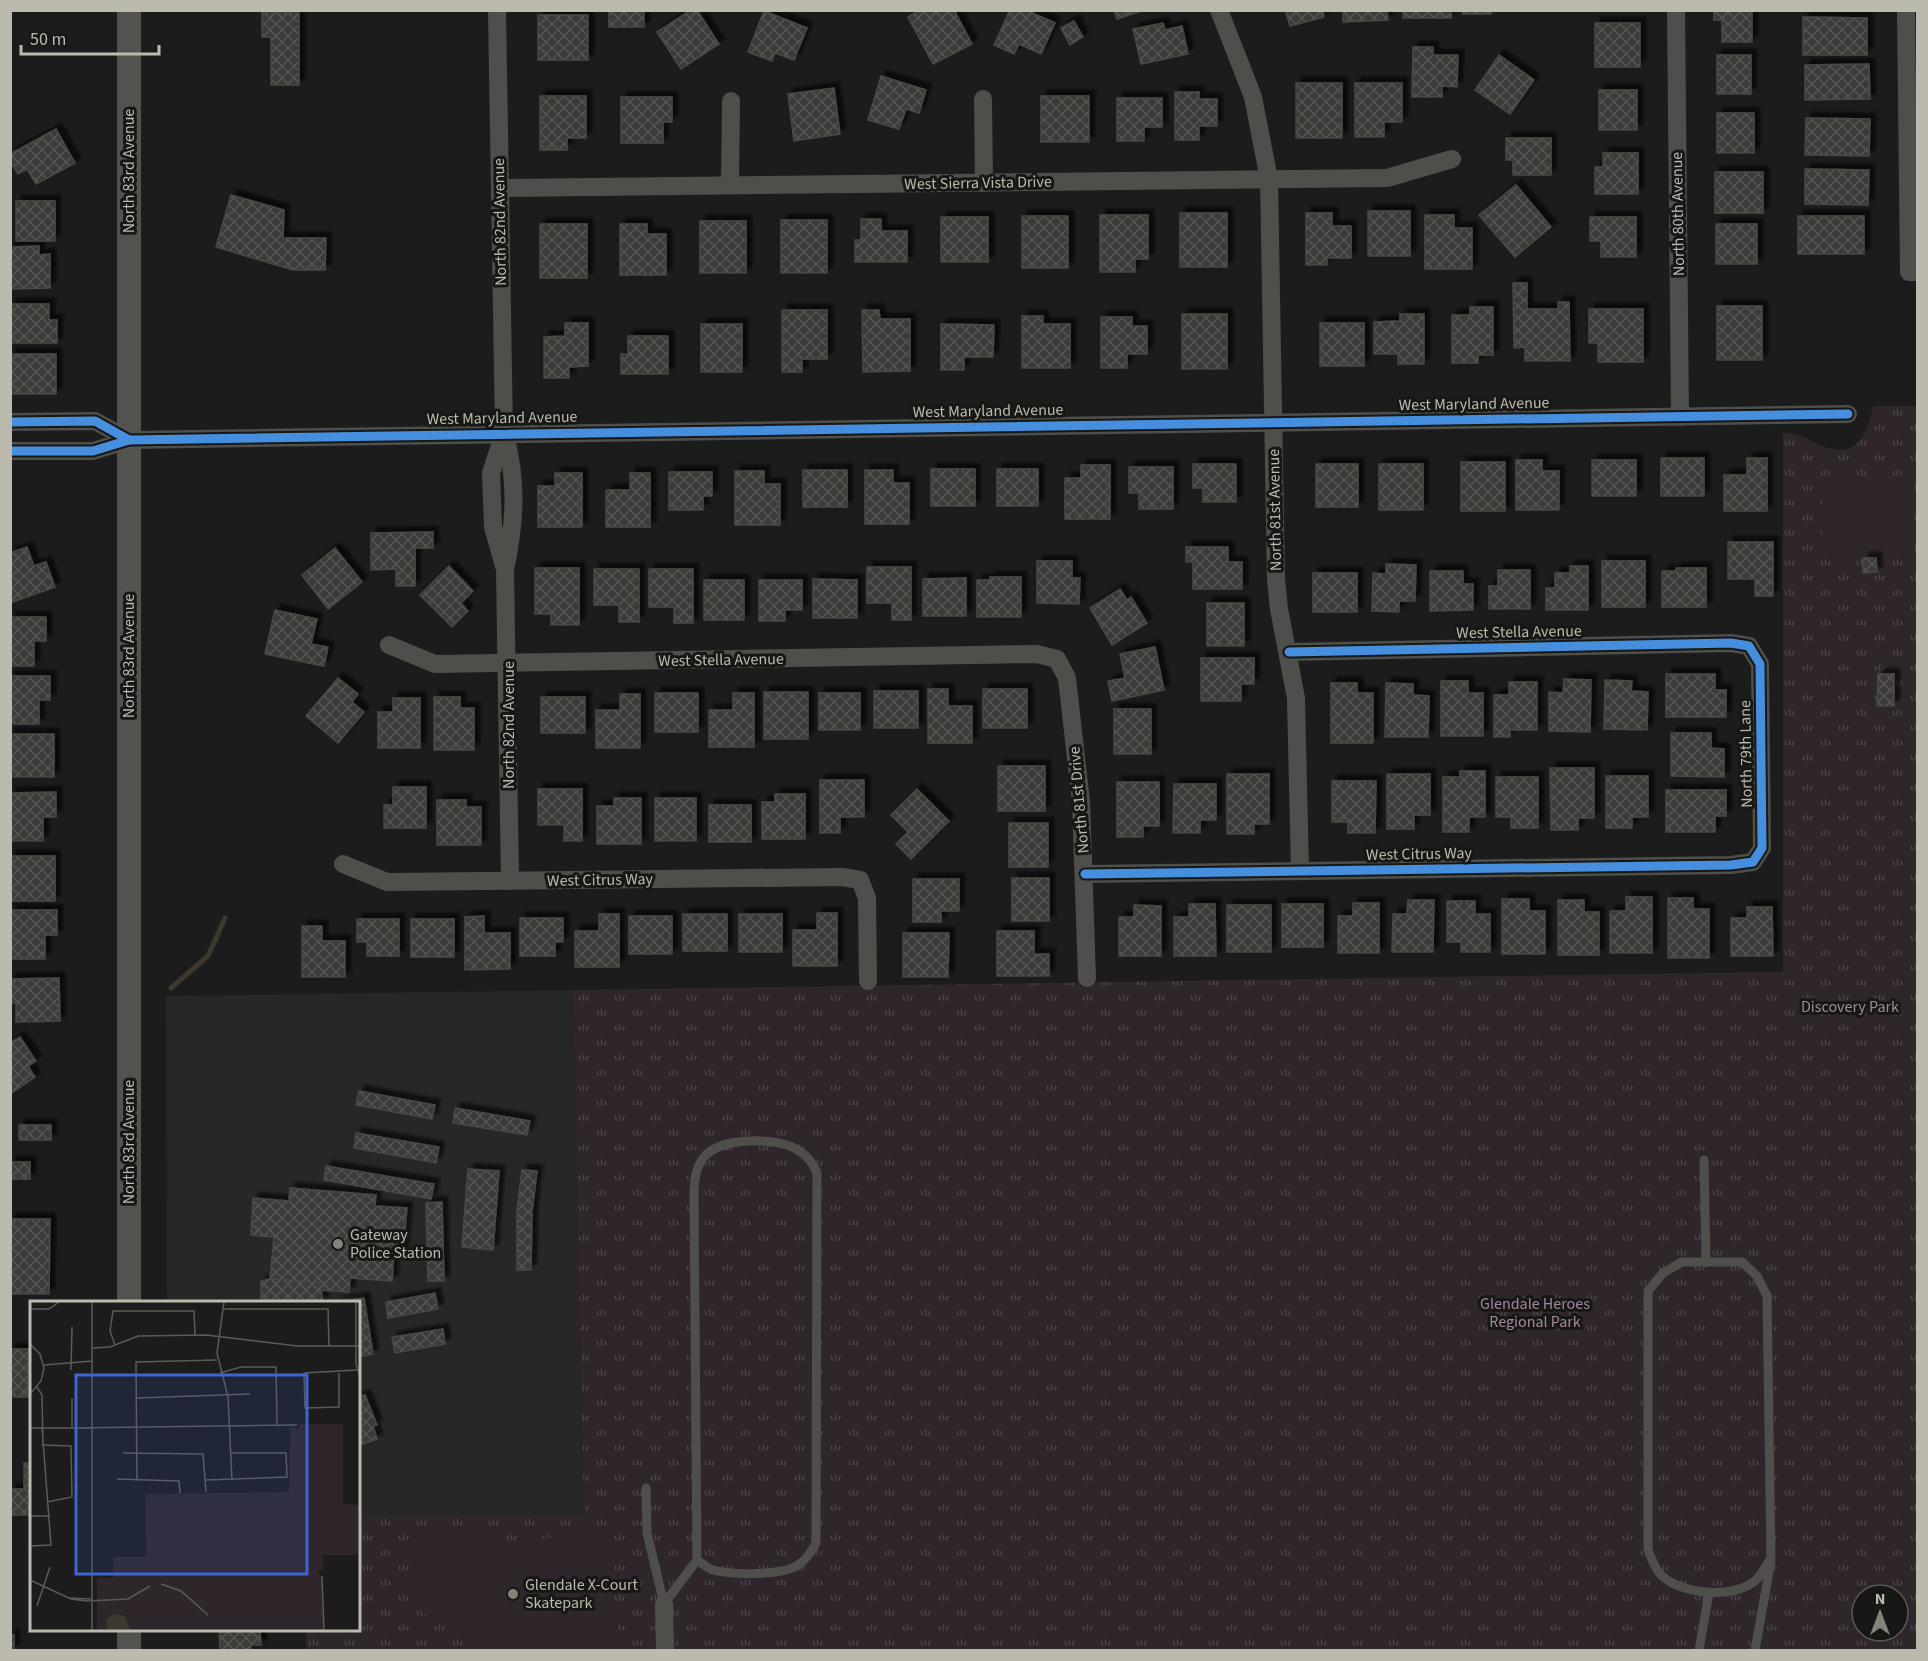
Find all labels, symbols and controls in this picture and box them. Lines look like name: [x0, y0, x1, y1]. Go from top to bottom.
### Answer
scale bar: [21, 18, 159, 56]
text: 50 m: [30, 27, 66, 52]
street label: North 83rd Avenue: [118, 109, 140, 233]
street label: North 80th Avenue: [1666, 152, 1690, 276]
street label: North 82nd Avenue: [488, 158, 512, 286]
street label: West Sierra Vista Drive: [904, 171, 1052, 195]
street label: West Maryland Avenue: [1398, 392, 1550, 416]
street label: West Maryland Avenue: [912, 399, 1064, 423]
street label: West Maryland Avenue: [426, 406, 578, 430]
street label: North 81st Avenue: [1263, 449, 1287, 571]
street label: North 83rd Avenue: [118, 594, 140, 718]
street label: West Stella Avenue: [1456, 620, 1582, 644]
street label: West Stella Avenue: [658, 648, 784, 672]
street label: North 82nd Avenue: [498, 661, 520, 789]
street label: North 79th Lane: [1734, 700, 1758, 808]
street label: North 81st Drive: [1063, 745, 1095, 854]
street label: West Citrus Way: [1366, 842, 1473, 866]
street label: West Citrus Way: [547, 868, 654, 892]
park label: Discovery Park: [1801, 996, 1899, 1018]
street label: North 83rd Avenue: [118, 1080, 140, 1204]
place label: Gateway Police Station: [350, 1224, 441, 1264]
marker: Gateway Police Station: [331, 1237, 345, 1251]
park label: Glendale Heroes Regional Park: [1480, 1293, 1590, 1333]
inset map: [30, 1301, 360, 1631]
place label: Glendale X-Court Skatepark: [525, 1574, 639, 1614]
north arrow: [1850, 1583, 1910, 1643]
marker: Glendale X-Court Skatepark: [506, 1587, 520, 1601]
text: N: [1875, 1588, 1885, 1610]

